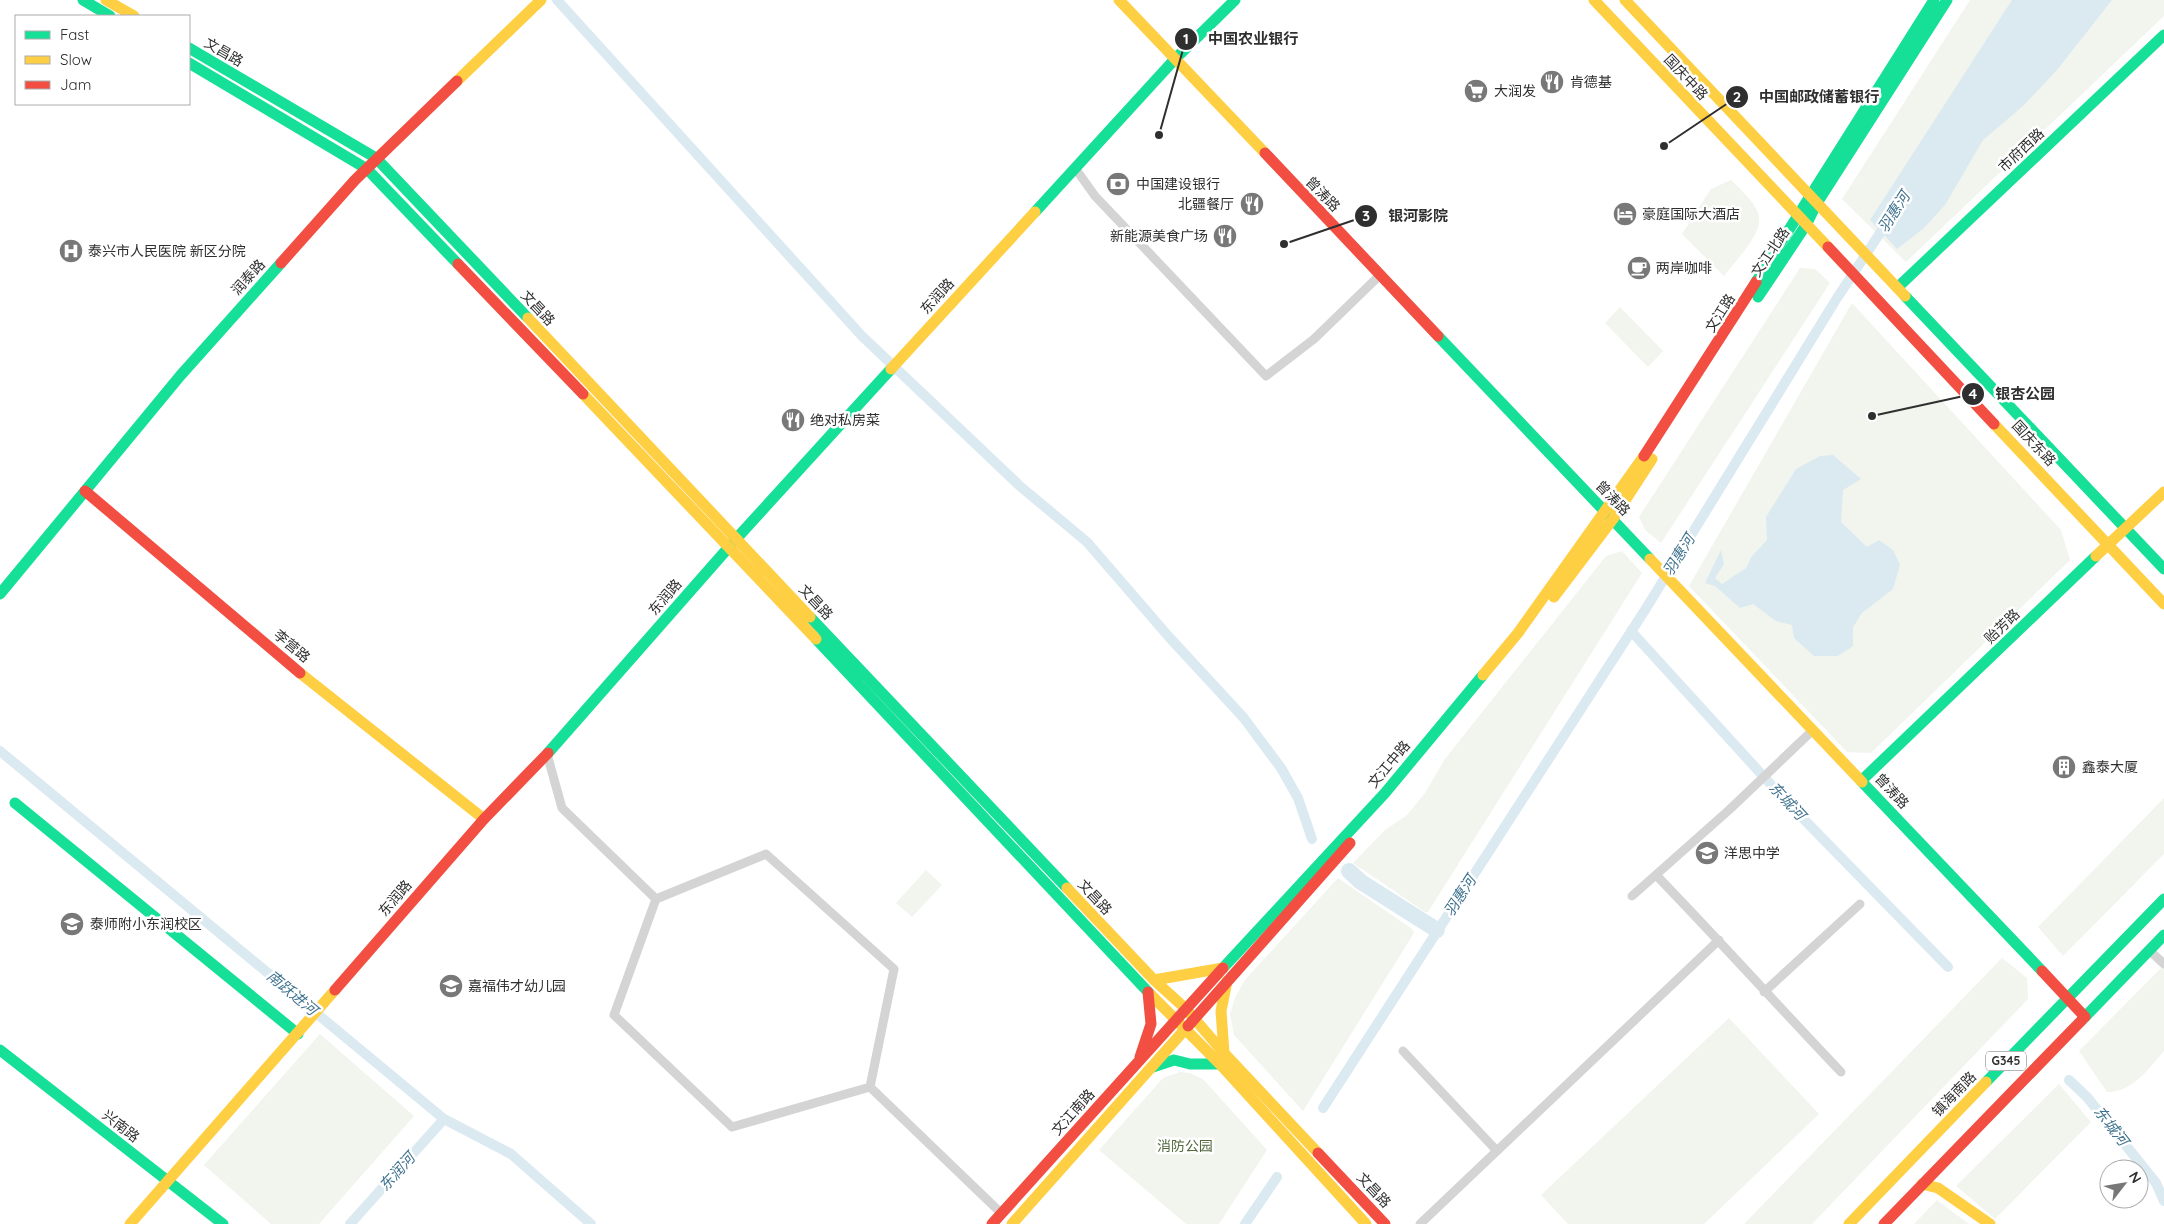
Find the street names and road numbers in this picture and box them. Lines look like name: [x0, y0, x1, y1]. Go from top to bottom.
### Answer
street label: 文昌路: [201, 34, 247, 70]
street label: 国庆中路: [1660, 50, 1712, 104]
street label: 市府西路: [1994, 124, 2048, 176]
street label: 曾涛路: [1302, 173, 1344, 215]
street label: 文江北路: [1747, 224, 1793, 280]
street label: 润泰路: [227, 255, 269, 299]
street label: 东润路: [916, 274, 958, 318]
street label: 文昌路: [517, 287, 559, 329]
street label: 文江路: [1701, 290, 1739, 336]
street label: 国庆东路: [2008, 416, 2060, 470]
street label: 曾涛路: [1592, 477, 1634, 519]
street label: 东润路: [644, 575, 686, 619]
street label: 文昌路: [795, 581, 837, 623]
street label: 贻芳路: [1981, 605, 2023, 647]
street label: 李营路: [270, 626, 314, 666]
street label: 文江中路: [1364, 737, 1414, 791]
street label: 曾涛路: [1871, 770, 1913, 812]
street label: 东润路: [374, 876, 416, 920]
street label: 文昌路: [1074, 876, 1116, 918]
road number: G345: [1986, 1052, 2026, 1070]
street label: 镇海南路: [1928, 1068, 1980, 1120]
street label: 文江南路: [1048, 1085, 1098, 1139]
street label: 兴南路: [99, 1106, 143, 1146]
street label: 文昌路: [1353, 1169, 1395, 1211]

